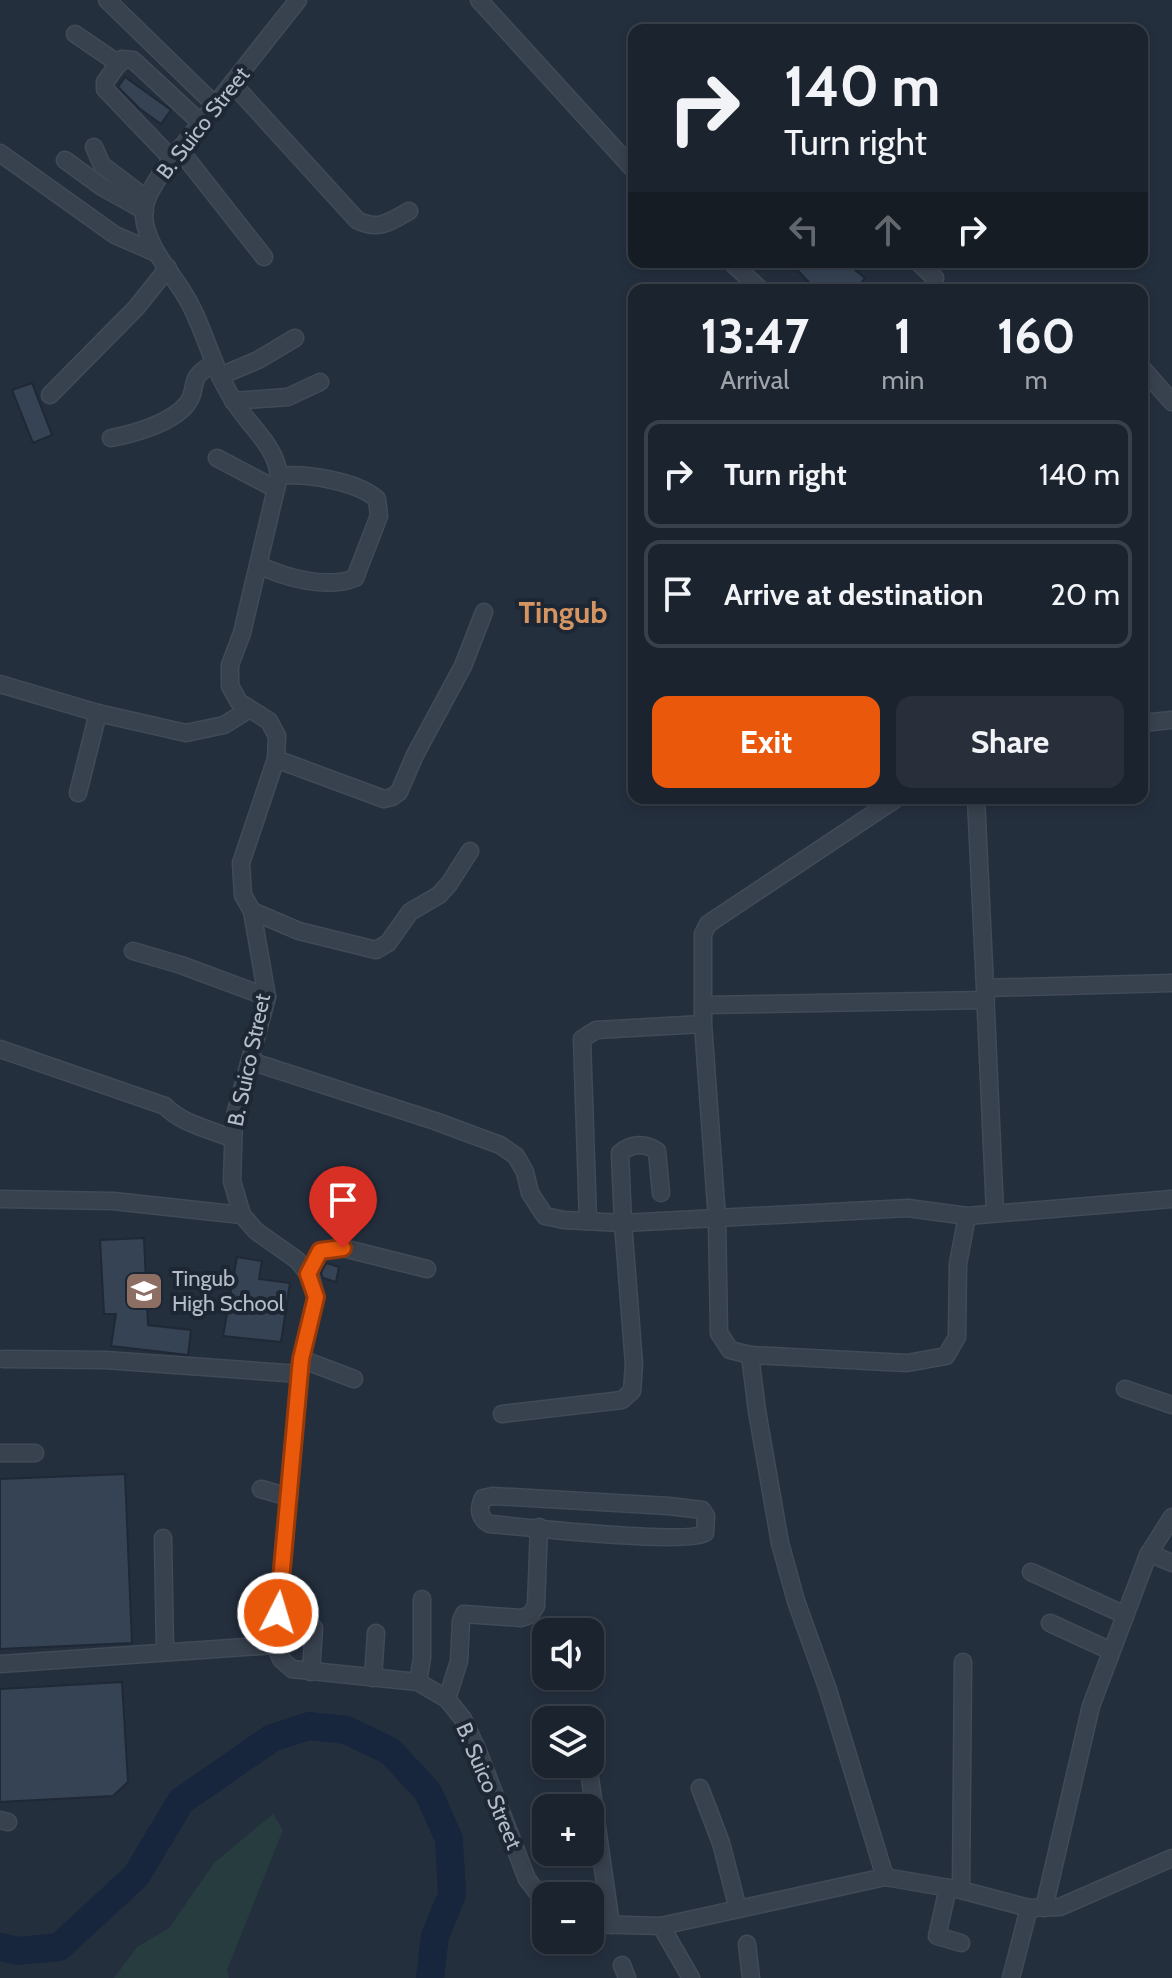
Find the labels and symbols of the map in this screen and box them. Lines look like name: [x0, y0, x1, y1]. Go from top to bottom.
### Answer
street label: B. Suico Street: [151, 61, 256, 185]
district label: Tingub: [519, 594, 607, 631]
street label: B. Suico Street: [222, 991, 276, 1129]
pin: [309, 1166, 377, 1248]
place label: Tingub High School: [172, 1265, 285, 1317]
school or university icon: Tingub High School: [123, 1270, 165, 1312]
position arrow: [236, 1571, 320, 1655]
street label: B. Suico Street: [450, 1719, 528, 1854]

